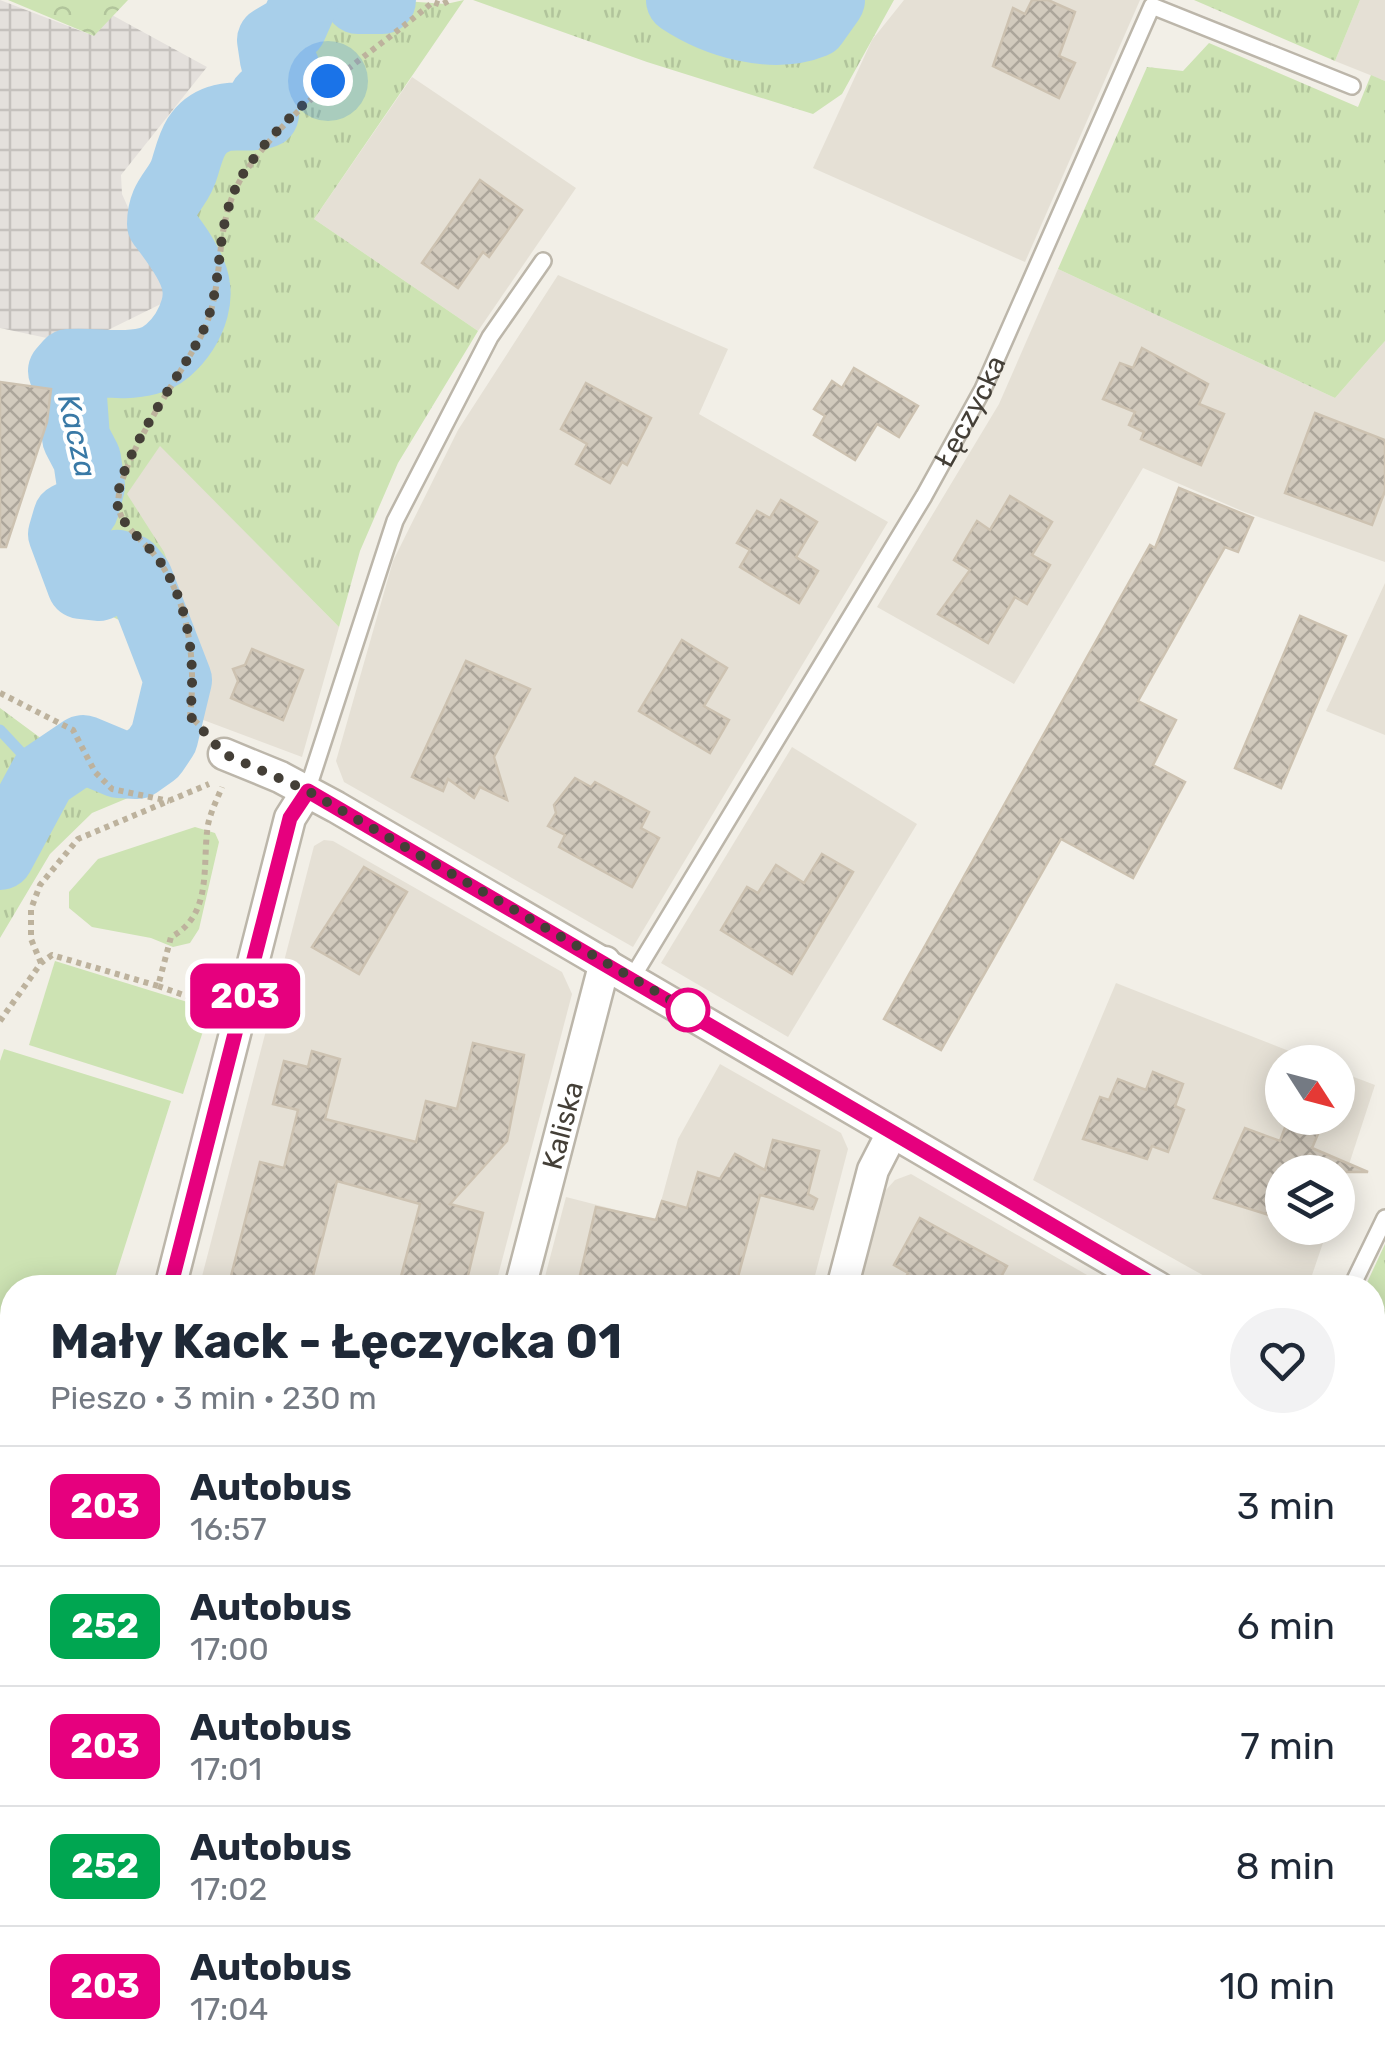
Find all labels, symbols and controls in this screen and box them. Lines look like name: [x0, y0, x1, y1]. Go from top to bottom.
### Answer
your location: [303, 56, 353, 106]
street label: Łęczycka: [927, 351, 1013, 473]
water label: Kacza: [50, 391, 104, 481]
line badge: 203: [188, 964, 302, 1028]
text: 203: [210, 975, 280, 1017]
unlabelled marker: [667, 989, 709, 1031]
north arrow: [1265, 1045, 1355, 1135]
map controls: [1265, 1045, 1355, 1245]
street label: Kaliska: [536, 1078, 590, 1173]
button: layers: [1265, 1155, 1355, 1245]
button: heart: [1230, 1308, 1335, 1413]
text: Mały Kack - Łęczycka 01: [50, 1313, 622, 1370]
text: Pieszo · 3 min · 230 m: [50, 1379, 377, 1417]
text: Autobus: [190, 1464, 352, 1510]
text: 3 min: [1237, 1483, 1335, 1529]
text: 203: [70, 1485, 140, 1527]
text: 16:57: [190, 1510, 267, 1548]
text: Autobus: [190, 1584, 352, 1630]
text: 6 min: [1237, 1603, 1335, 1649]
text: 252: [71, 1605, 139, 1647]
text: 17:00: [190, 1630, 269, 1668]
text: Autobus: [190, 1704, 352, 1750]
text: 7 min: [1240, 1723, 1335, 1769]
text: 203: [70, 1725, 140, 1767]
text: 17:01: [190, 1750, 262, 1788]
text: Autobus: [190, 1824, 352, 1870]
text: 8 min: [1236, 1843, 1335, 1889]
text: 252: [71, 1845, 139, 1887]
text: 17:02: [190, 1870, 267, 1908]
text: Autobus: [190, 1944, 352, 1990]
text: 10 min: [1219, 1963, 1335, 2009]
text: 203: [70, 1965, 140, 2007]
text: 17:04: [190, 1990, 269, 2028]

